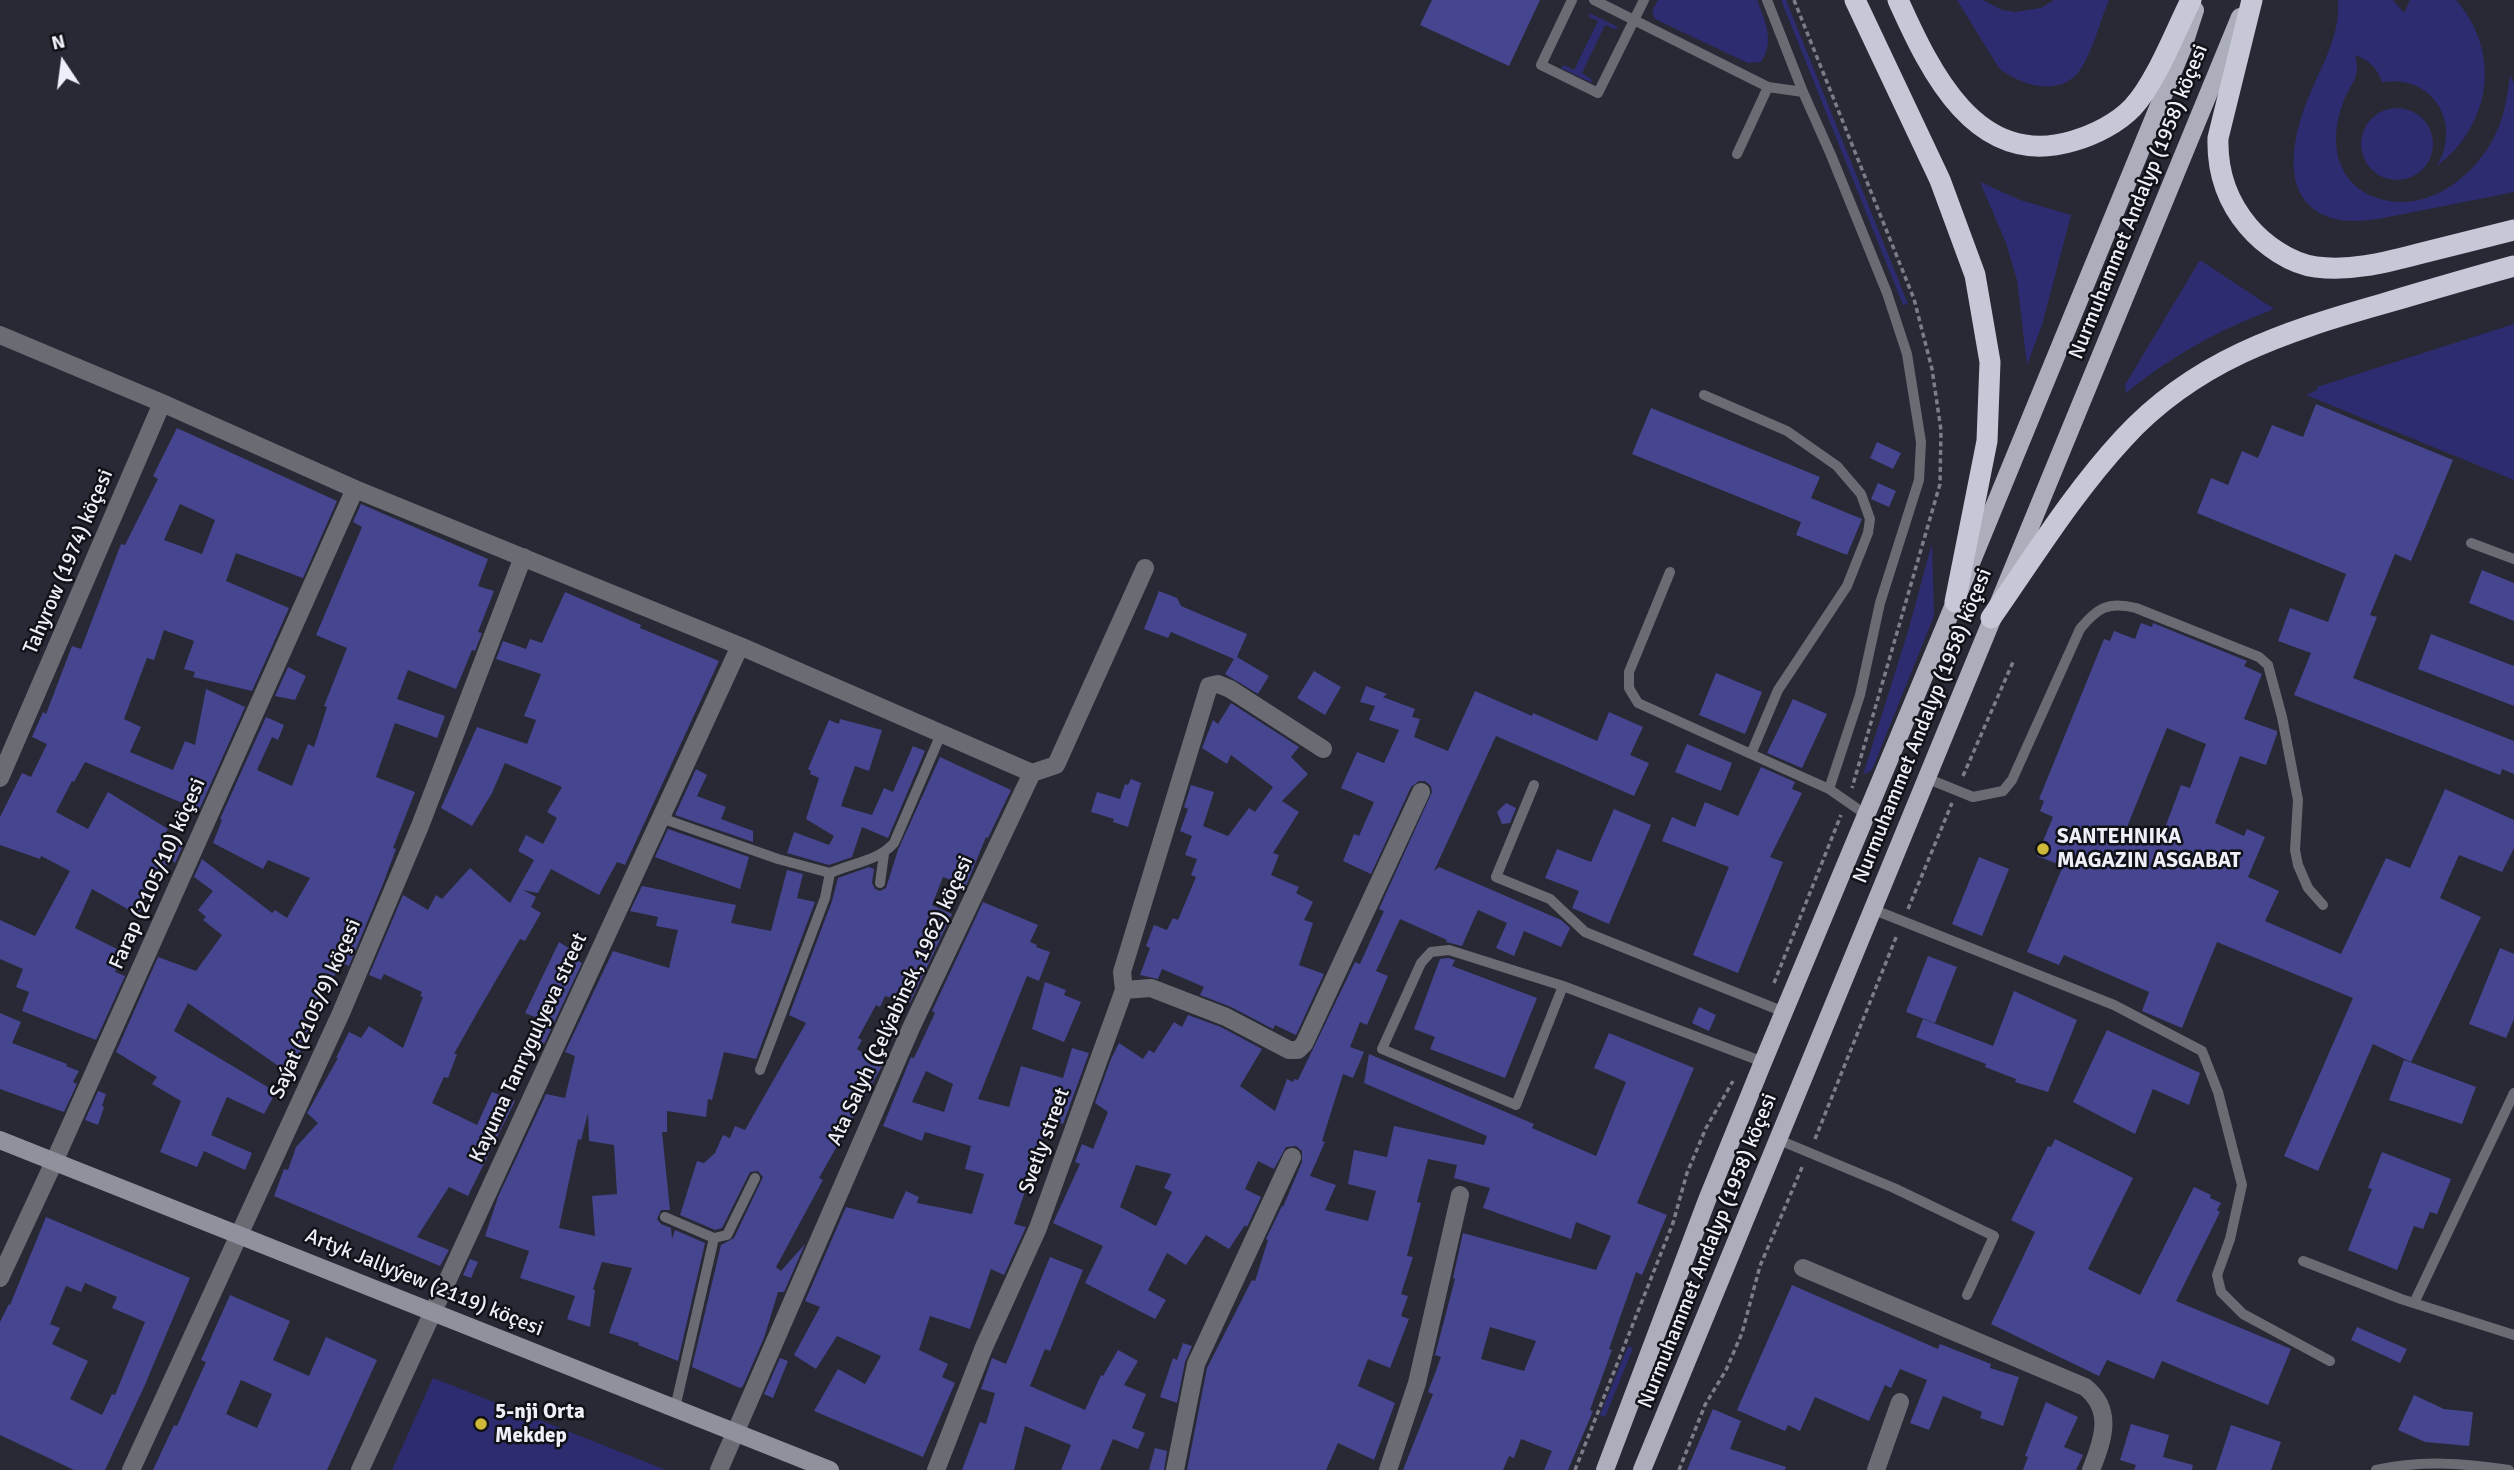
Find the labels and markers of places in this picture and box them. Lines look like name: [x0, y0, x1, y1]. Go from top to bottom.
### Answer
place label: SANTEHNIKA MAGAZIN ASGABAT: [2057, 824, 2241, 874]
marker: SANTEHNIKA MAGAZIN ASGABAT: [2035, 841, 2051, 857]
place label: 5-nji Orta Mekdep: [495, 1399, 585, 1449]
marker: 5-nji Orta Mekdep: [473, 1416, 489, 1432]

